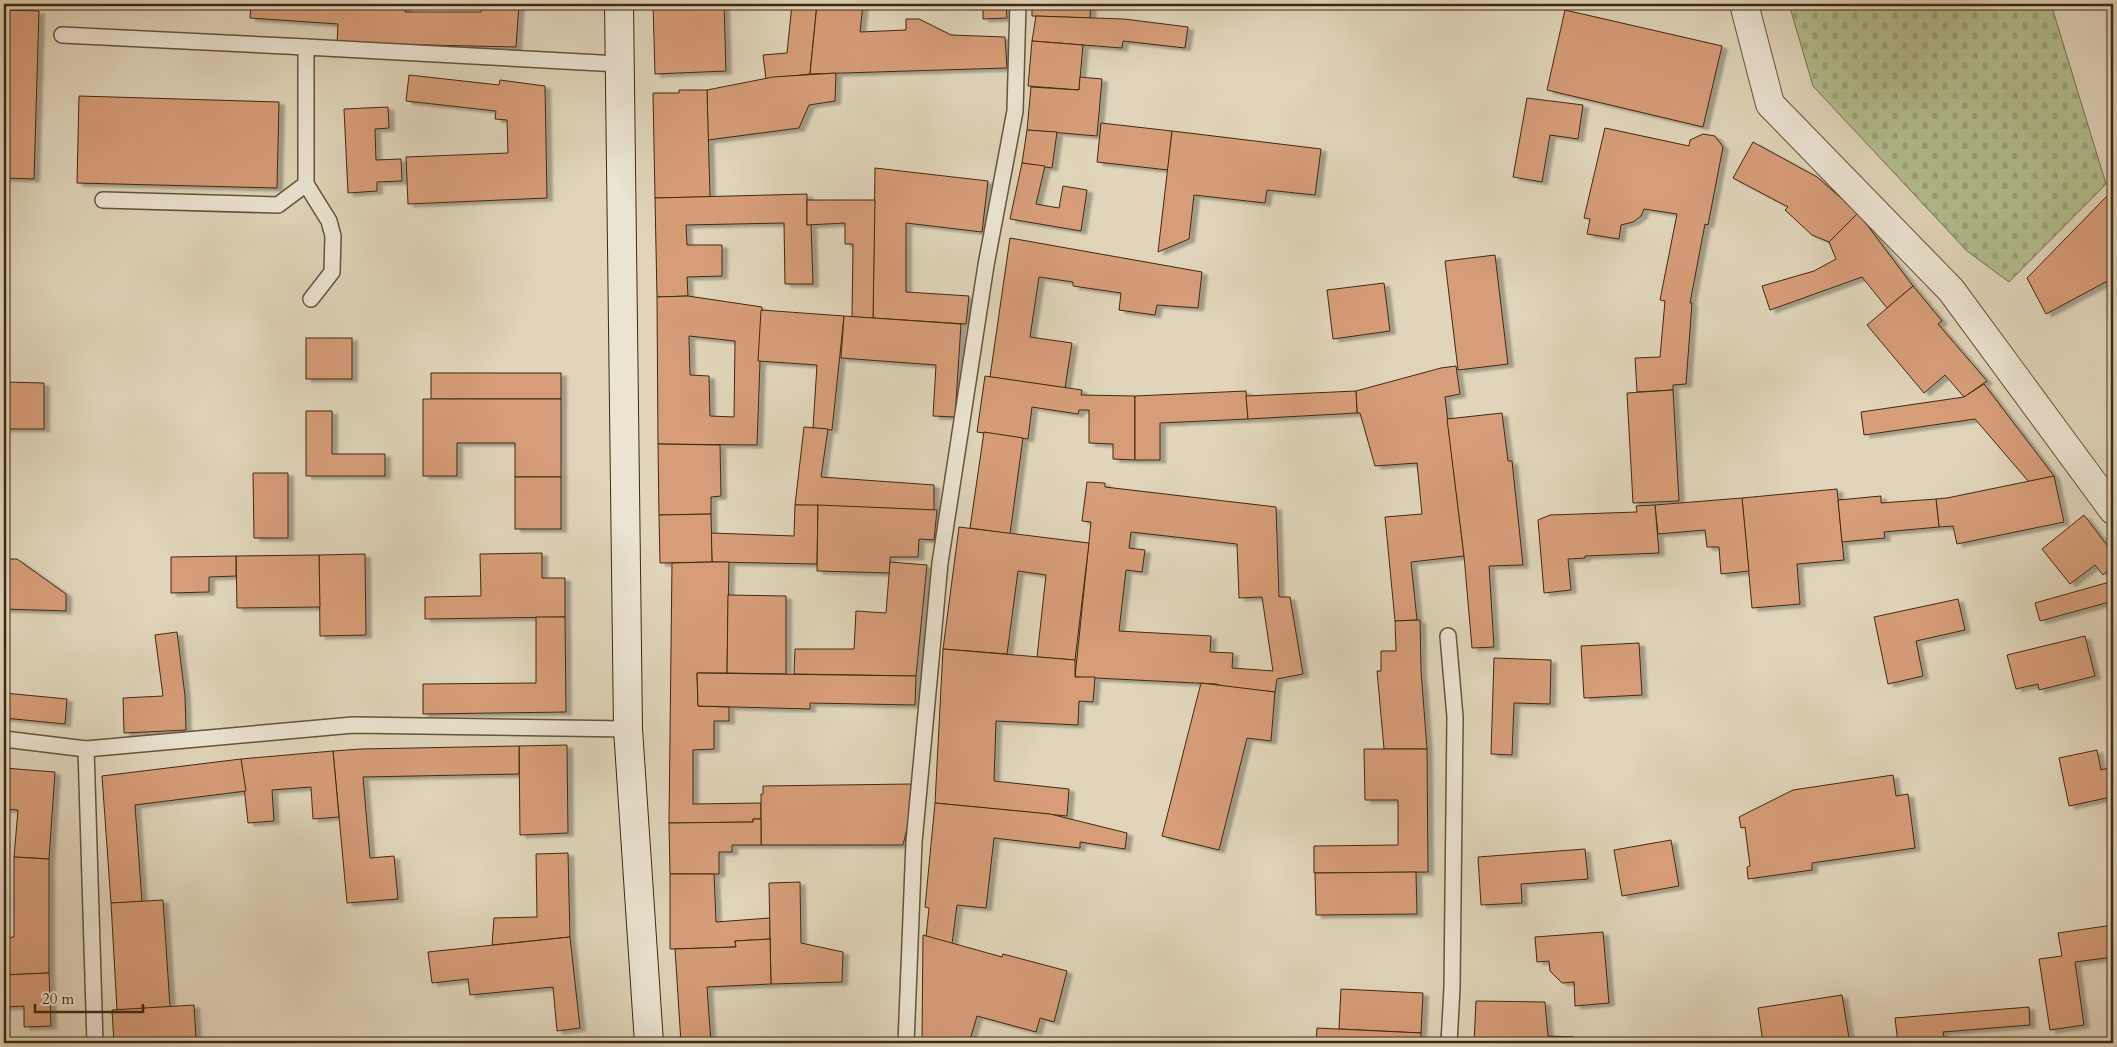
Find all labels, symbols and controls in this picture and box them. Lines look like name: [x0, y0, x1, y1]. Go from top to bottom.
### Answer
scale bar: [35, 982, 142, 1014]
text: 20 m: [42, 989, 74, 1009]

